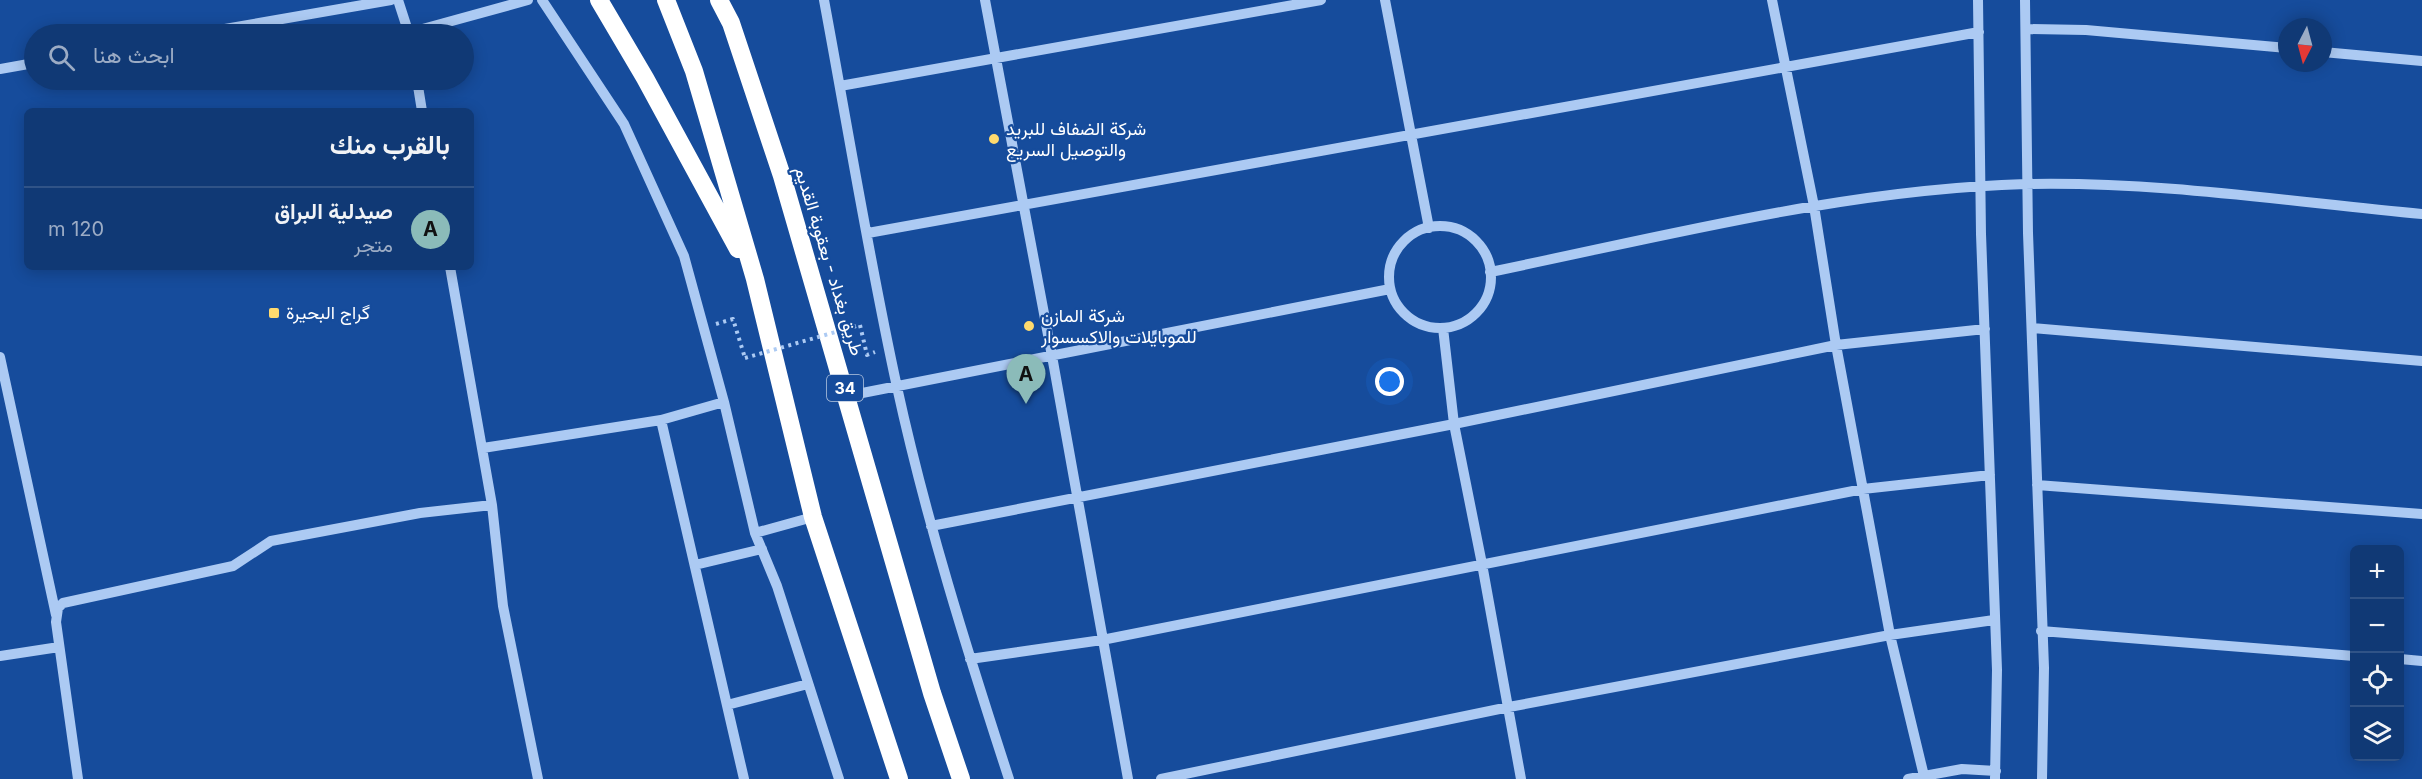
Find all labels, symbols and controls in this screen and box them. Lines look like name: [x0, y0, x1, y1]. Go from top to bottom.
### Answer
north arrow: [2278, 18, 2332, 72]
search box: [24, 24, 474, 90]
icon: search: [45, 41, 78, 74]
text: ابحث هنا: [93, 42, 175, 68]
place label: شركة الضفاف للبريد والتوصيل السريع: [1006, 118, 1146, 162]
text: بالقرب منك: [330, 129, 450, 160]
marker: شركة الضفاف للبريد والتوصيل السريع: [987, 132, 1001, 146]
street label: طريق بغداد - بعقوبة القديم: [789, 164, 868, 359]
text: صيدلية البراق: [274, 198, 393, 224]
text: 120 m: [48, 217, 104, 241]
text: A: [423, 217, 438, 241]
text: متجر: [354, 233, 393, 257]
place label: گراج البحيرة: [286, 302, 370, 325]
place label: شركة المازن للموبايلات والاكسسوار: [1040, 305, 1197, 348]
marker: گراج البحيرة: [267, 306, 281, 320]
marker: شركة المازن للموبايلات والاكسسوار: [1022, 319, 1036, 333]
pin: A: [1006, 354, 1046, 404]
your location: [1375, 367, 1404, 396]
road number: 34: [827, 375, 863, 401]
map controls: [2350, 545, 2404, 761]
button: +: [2350, 545, 2404, 599]
button: −: [2350, 599, 2404, 653]
button: locate: [2350, 653, 2404, 707]
button: layers: [2350, 707, 2404, 761]

